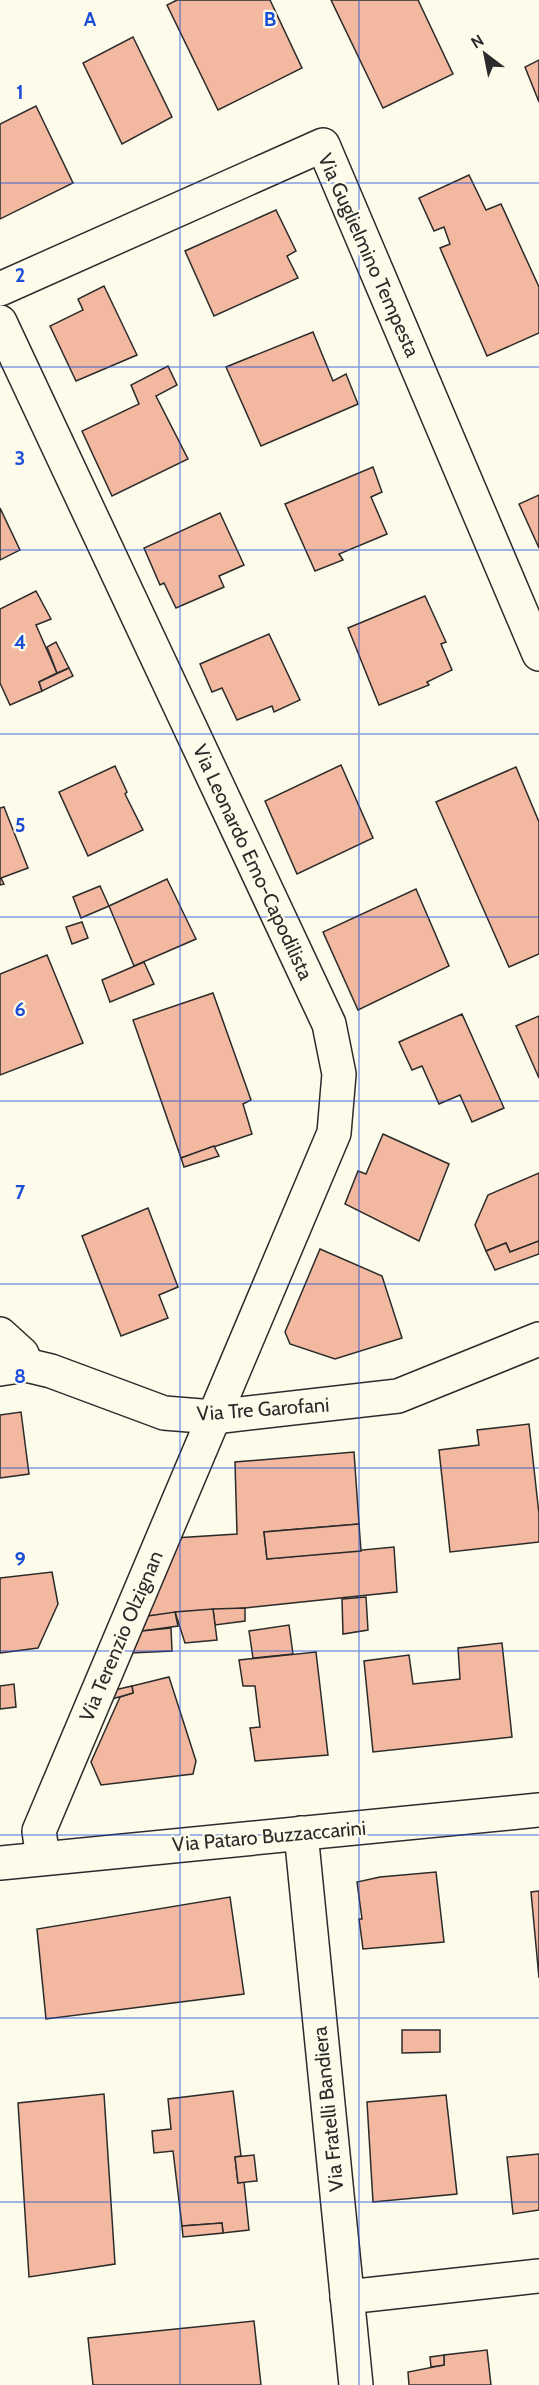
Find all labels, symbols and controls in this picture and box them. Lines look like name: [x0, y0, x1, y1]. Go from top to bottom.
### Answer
text: A: [84, 7, 97, 31]
text: B: [264, 7, 276, 31]
north arrow: [455, 24, 515, 84]
text: N: [467, 31, 487, 53]
text: 1: [16, 80, 24, 104]
street label: Via Guglielmino Tempesta: [313, 149, 425, 361]
text: 2: [15, 263, 25, 287]
text: 3: [15, 446, 25, 470]
text: 4: [14, 630, 26, 654]
street label: Via Leonardo Emo-Capodilista: [188, 741, 318, 984]
text: 5: [15, 813, 25, 837]
text: 6: [14, 997, 26, 1021]
text: 7: [15, 1180, 26, 1204]
text: 8: [14, 1364, 26, 1388]
street label: Via Tre Garofani: [196, 1392, 330, 1426]
text: 9: [14, 1547, 26, 1571]
street label: Via Terenzio Olzignan: [74, 1547, 168, 1725]
street label: Via Pataro Buzzaccarini: [171, 1816, 367, 1856]
street label: Via Fratelli Bandiera: [307, 2025, 349, 2193]

